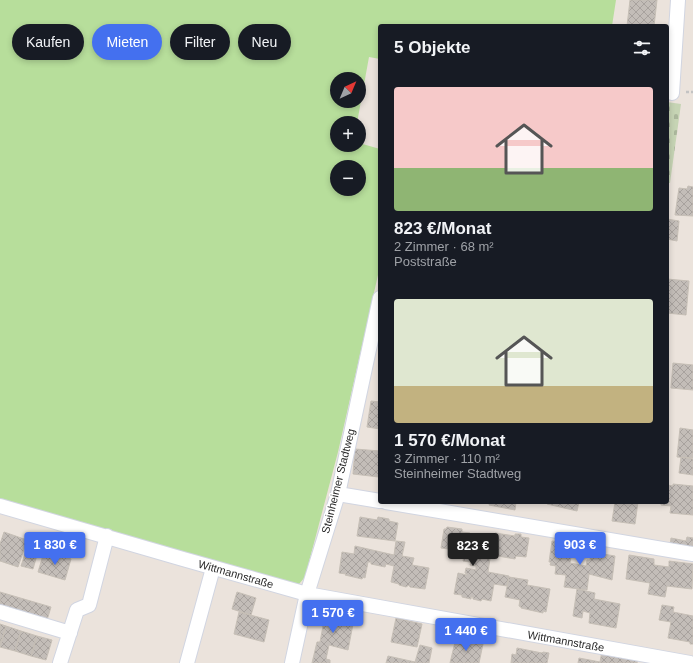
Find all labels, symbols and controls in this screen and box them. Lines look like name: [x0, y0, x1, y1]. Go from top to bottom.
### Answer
chip: Kaufen: [12, 24, 84, 60]
chip: Mieten: [92, 24, 162, 60]
chip: Filter: [170, 24, 230, 60]
chip: Neu: [238, 24, 291, 60]
icon: filters: [631, 37, 653, 59]
text: 5 Objekte: [394, 38, 471, 57]
north arrow: [330, 72, 366, 108]
map controls: [330, 72, 366, 196]
icon: home: [488, 113, 560, 185]
button: +: [330, 116, 366, 152]
button: −: [330, 160, 366, 196]
text: 823 €/Monat: [394, 219, 491, 238]
text: 2 Zimmer · 68 m²: [394, 239, 494, 254]
text: Poststraße: [394, 254, 457, 269]
icon: home: [488, 325, 560, 397]
street label: Steinheimer Stadtweg: [319, 427, 357, 535]
text: 1 570 €/Monat: [394, 431, 506, 450]
text: 3 Zimmer · 110 m²: [394, 451, 500, 466]
text: Steinheimer Stadtweg: [394, 466, 521, 481]
pin: 1 830 €: [18, 532, 92, 566]
pin: 903 €: [552, 532, 608, 566]
pin: 823 €: [445, 533, 501, 567]
text: 1 830 €: [33, 537, 77, 552]
text: 903 €: [564, 537, 596, 552]
text: 823 €: [457, 538, 489, 553]
street label: Wittmannstraße: [197, 558, 275, 590]
pin: 1 570 €: [296, 600, 370, 634]
text: 1 570 €: [311, 605, 355, 620]
pin: 1 440 €: [429, 618, 503, 652]
text: 1 440 €: [444, 623, 488, 638]
street label: Wittmannstraße: [527, 628, 605, 654]

